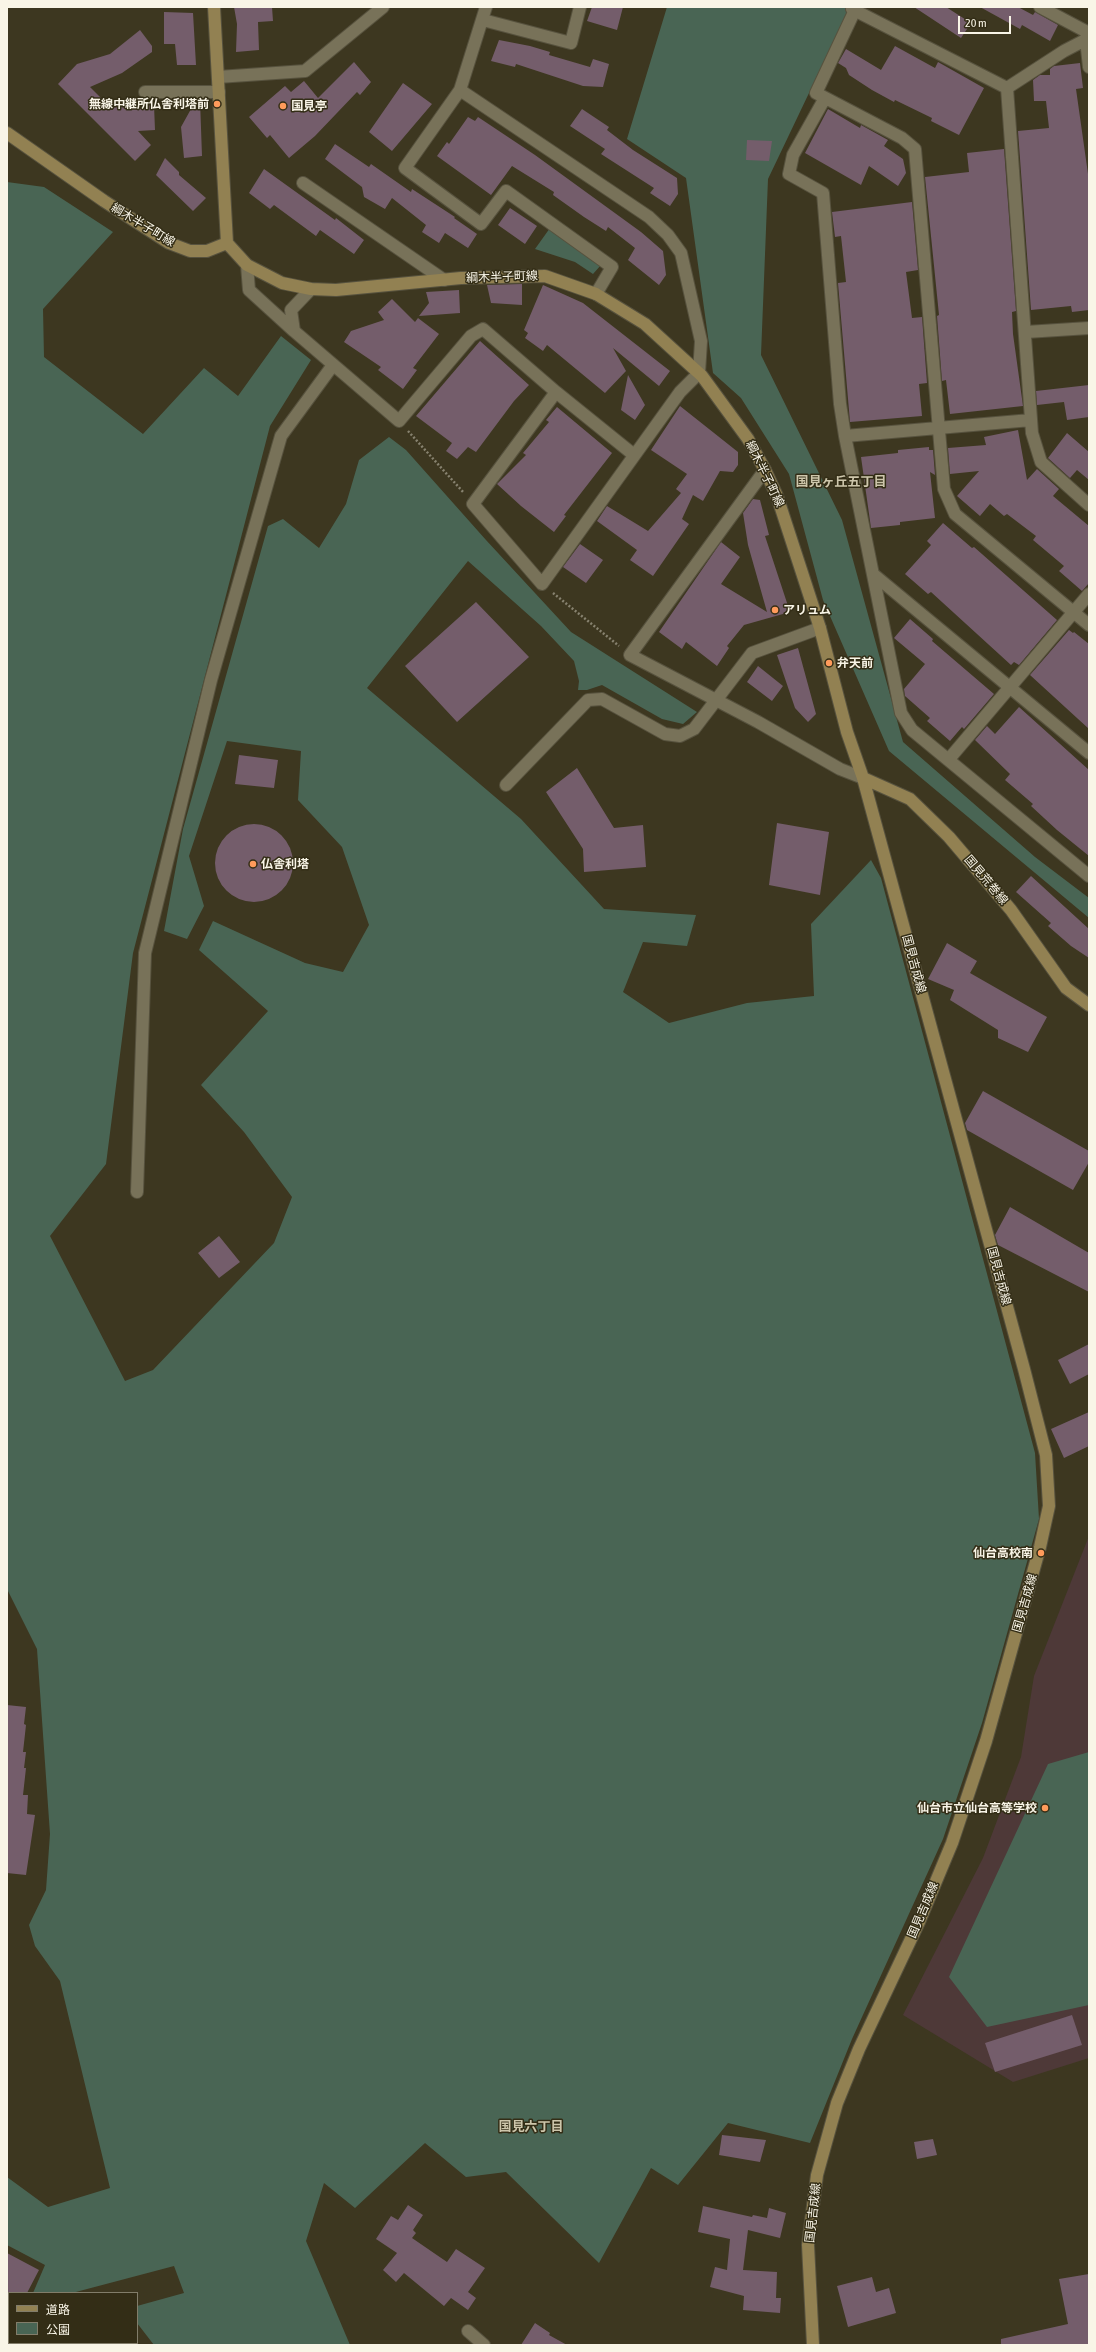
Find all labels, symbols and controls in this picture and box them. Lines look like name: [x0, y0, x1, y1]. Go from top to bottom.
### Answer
scale bar: [960, 8, 1013, 34]
text: 20 m: [965, 16, 987, 30]
place label: 無線中継所仏舎利塔前: [89, 97, 209, 111]
marker: 無線中継所仏舎利塔前: [212, 99, 222, 109]
place label: 国見亭: [291, 99, 327, 113]
marker: 国見亭: [278, 101, 288, 111]
street label: 綱木半子町線: [108, 200, 178, 250]
street label: 綱木半子町線: [466, 269, 538, 285]
street label: 綱木半子町線: [743, 438, 787, 510]
district label: 国見ヶ丘五丁目: [796, 474, 886, 490]
place label: アリュム: [783, 603, 831, 617]
marker: アリュム: [770, 605, 780, 615]
place label: 弁天前: [837, 656, 873, 670]
marker: 弁天前: [824, 658, 834, 668]
street label: 国見荒巻線: [961, 852, 1011, 908]
place label: 仏舎利塔: [261, 857, 309, 871]
marker: 仏舎利塔: [248, 859, 258, 869]
street label: 国見吉成線: [899, 933, 929, 995]
street label: 国見吉成線: [984, 1245, 1014, 1307]
place label: 仙台高校南: [973, 1546, 1033, 1560]
marker: 仙台高校南: [1036, 1548, 1046, 1558]
street label: 国見吉成線: [1010, 1572, 1040, 1634]
place label: 仙台市立仙台高等学校: [917, 1801, 1037, 1815]
marker: 仙台市立仙台高等学校: [1040, 1803, 1050, 1813]
street label: 国見吉成線: [905, 1880, 941, 1940]
district label: 国見六丁目: [499, 2119, 563, 2135]
street label: 国見吉成線: [803, 2182, 823, 2244]
legend: [8, 2292, 138, 2344]
text: 道路: [46, 2303, 70, 2317]
text: 公園: [46, 2323, 70, 2337]

